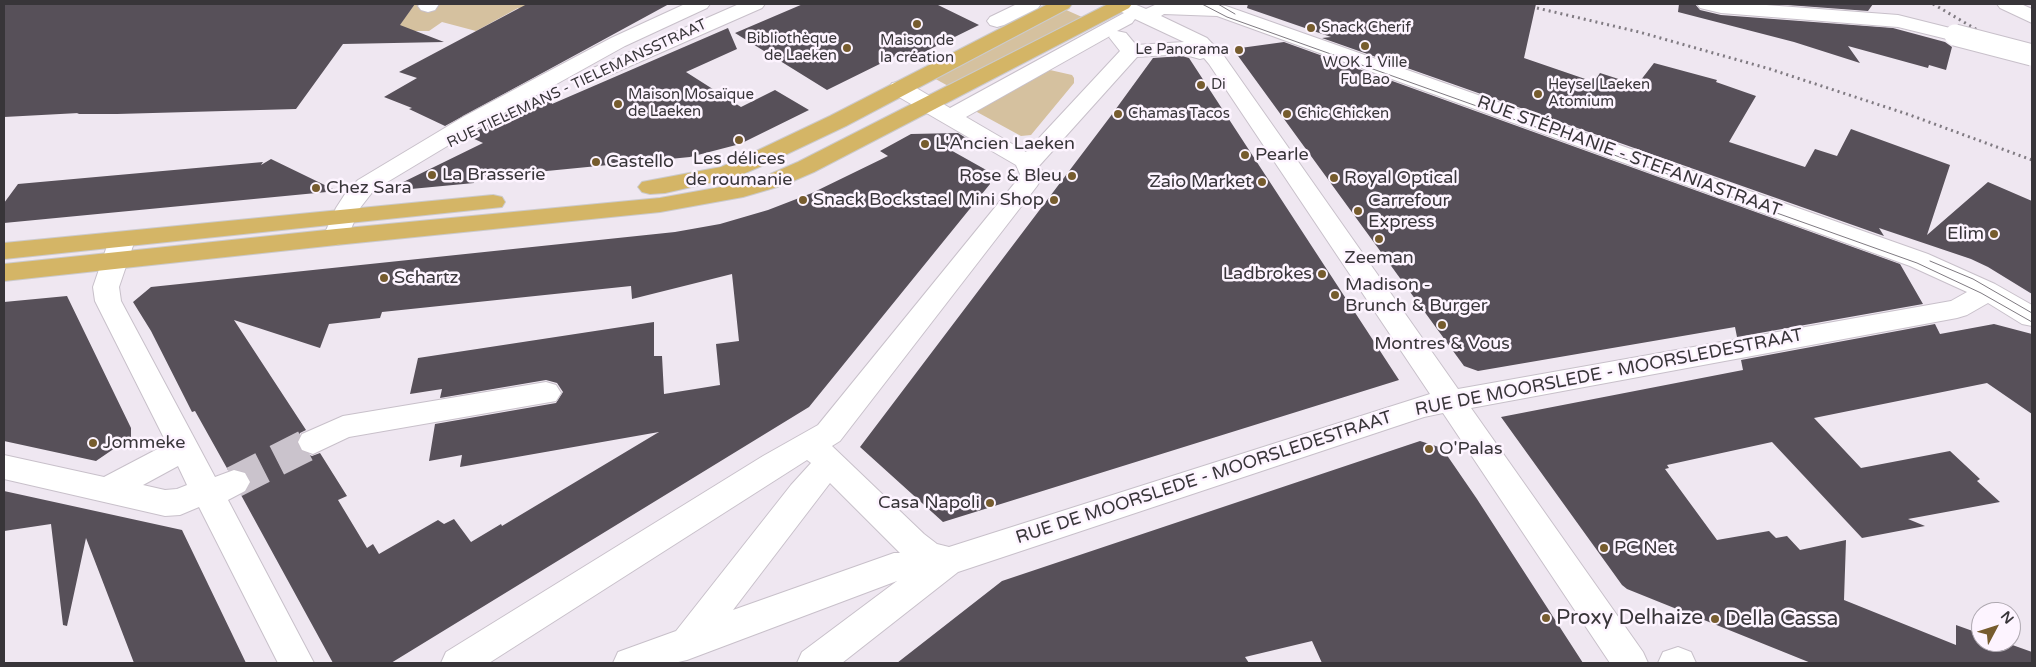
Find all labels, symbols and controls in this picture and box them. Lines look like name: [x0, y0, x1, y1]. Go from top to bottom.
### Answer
street label: RUE TIELEMANS - TIELEMANSSTRAAT: [444, 16, 710, 152]
marker: Maison de la création: [911, 18, 923, 30]
place label: Snack Cherif: [1321, 19, 1411, 37]
marker: Snack Cherif: [1305, 22, 1317, 34]
place label: Bibliothèque de Laeken: [747, 30, 837, 65]
place label: Maison de la création: [880, 32, 954, 67]
marker: WOK 1 Ville Fu Bao: [1359, 40, 1371, 52]
place label: Le Panorama: [1135, 41, 1229, 59]
marker: Bibliothèque de Laeken: [841, 42, 853, 54]
marker: Le Panorama: [1233, 44, 1245, 56]
place label: WOK 1 Ville Fu Bao: [1323, 54, 1407, 89]
place label: Di: [1211, 76, 1226, 94]
place label: Heysel Laeken Atomium: [1548, 76, 1650, 111]
marker: Di: [1195, 79, 1207, 91]
place label: Maison Mosaïque de Laeken: [628, 86, 754, 121]
marker: Heysel Laeken Atomium: [1532, 88, 1544, 100]
street label: RUE STÉPHANIE - STEFANIASTRAAT: [1474, 92, 1784, 222]
marker: Maison Mosaïque de Laeken: [612, 98, 624, 110]
place label: Chamas Tacos: [1128, 105, 1230, 123]
place label: Chic Chicken: [1297, 105, 1389, 123]
marker: Chamas Tacos: [1112, 108, 1124, 120]
marker: Chic Chicken: [1281, 108, 1293, 120]
place label: L'Ancien Laeken: [935, 133, 1075, 155]
marker: Les délices de roumanie: [733, 134, 745, 146]
marker: L'Ancien Laeken: [919, 138, 931, 150]
place label: Pearle: [1255, 144, 1309, 166]
place label: Les délices de roumanie: [685, 148, 793, 190]
marker: Pearle: [1239, 149, 1251, 161]
place label: Castello: [606, 151, 674, 173]
marker: Castello: [590, 156, 602, 168]
place label: La Brasserie: [442, 164, 546, 186]
place label: Rose & Bleu: [959, 165, 1062, 187]
place label: Royal Optical: [1344, 167, 1458, 189]
marker: La Brasserie: [426, 169, 438, 181]
marker: Rose & Bleu: [1066, 170, 1078, 182]
place label: Zaio Market: [1149, 171, 1252, 193]
marker: Royal Optical: [1328, 172, 1340, 184]
marker: Zaio Market: [1256, 176, 1268, 188]
place label: Chez Sara: [326, 177, 412, 199]
marker: Chez Sara: [310, 182, 322, 194]
place label: Snack Bockstael: [813, 189, 952, 211]
place label: Mini Shop: [958, 189, 1044, 211]
place label: Carrefour Express: [1368, 190, 1449, 232]
marker: Snack Bockstael: [797, 194, 809, 206]
marker: Mini Shop: [1048, 194, 1060, 206]
marker: Carrefour Express: [1352, 205, 1364, 217]
place label: Elim: [1947, 223, 1984, 245]
marker: Elim: [1988, 228, 2000, 240]
marker: Zeeman: [1373, 233, 1385, 245]
place label: Zeeman: [1344, 247, 1414, 269]
place label: Ladbrokes: [1223, 263, 1312, 285]
place label: Schartz: [394, 267, 458, 289]
marker: Ladbrokes: [1316, 268, 1328, 280]
marker: Schartz: [378, 272, 390, 284]
place label: Madison - Brunch & Burger: [1345, 274, 1488, 316]
marker: Madison - Brunch & Burger: [1329, 289, 1341, 301]
marker: Montres & Vous: [1436, 319, 1448, 331]
street label: RUE DE MOORSLEDE - MOORSLEDESTRAAT: [1413, 325, 1805, 421]
place label: Montres & Vous: [1374, 333, 1510, 355]
street label: RUE DE MOORSLEDE - MOORSLEDESTRAAT: [1013, 407, 1395, 549]
place label: Jommeke: [103, 432, 185, 454]
marker: Jommeke: [87, 437, 99, 449]
place label: O'Palas: [1439, 438, 1503, 460]
marker: O'Palas: [1423, 443, 1435, 455]
place label: Casa Napoli: [878, 492, 980, 514]
marker: Casa Napoli: [984, 497, 996, 509]
place label: PC Net: [1614, 537, 1675, 559]
marker: PC Net: [1598, 542, 1610, 554]
north arrow: [1971, 602, 2021, 652]
place label: Proxy Delhaize: [1556, 605, 1703, 631]
place label: Della Cassa: [1725, 606, 1838, 632]
text: N: [1997, 608, 2017, 627]
marker: Proxy Delhaize: [1540, 612, 1552, 624]
marker: Della Cassa: [1709, 613, 1721, 625]

